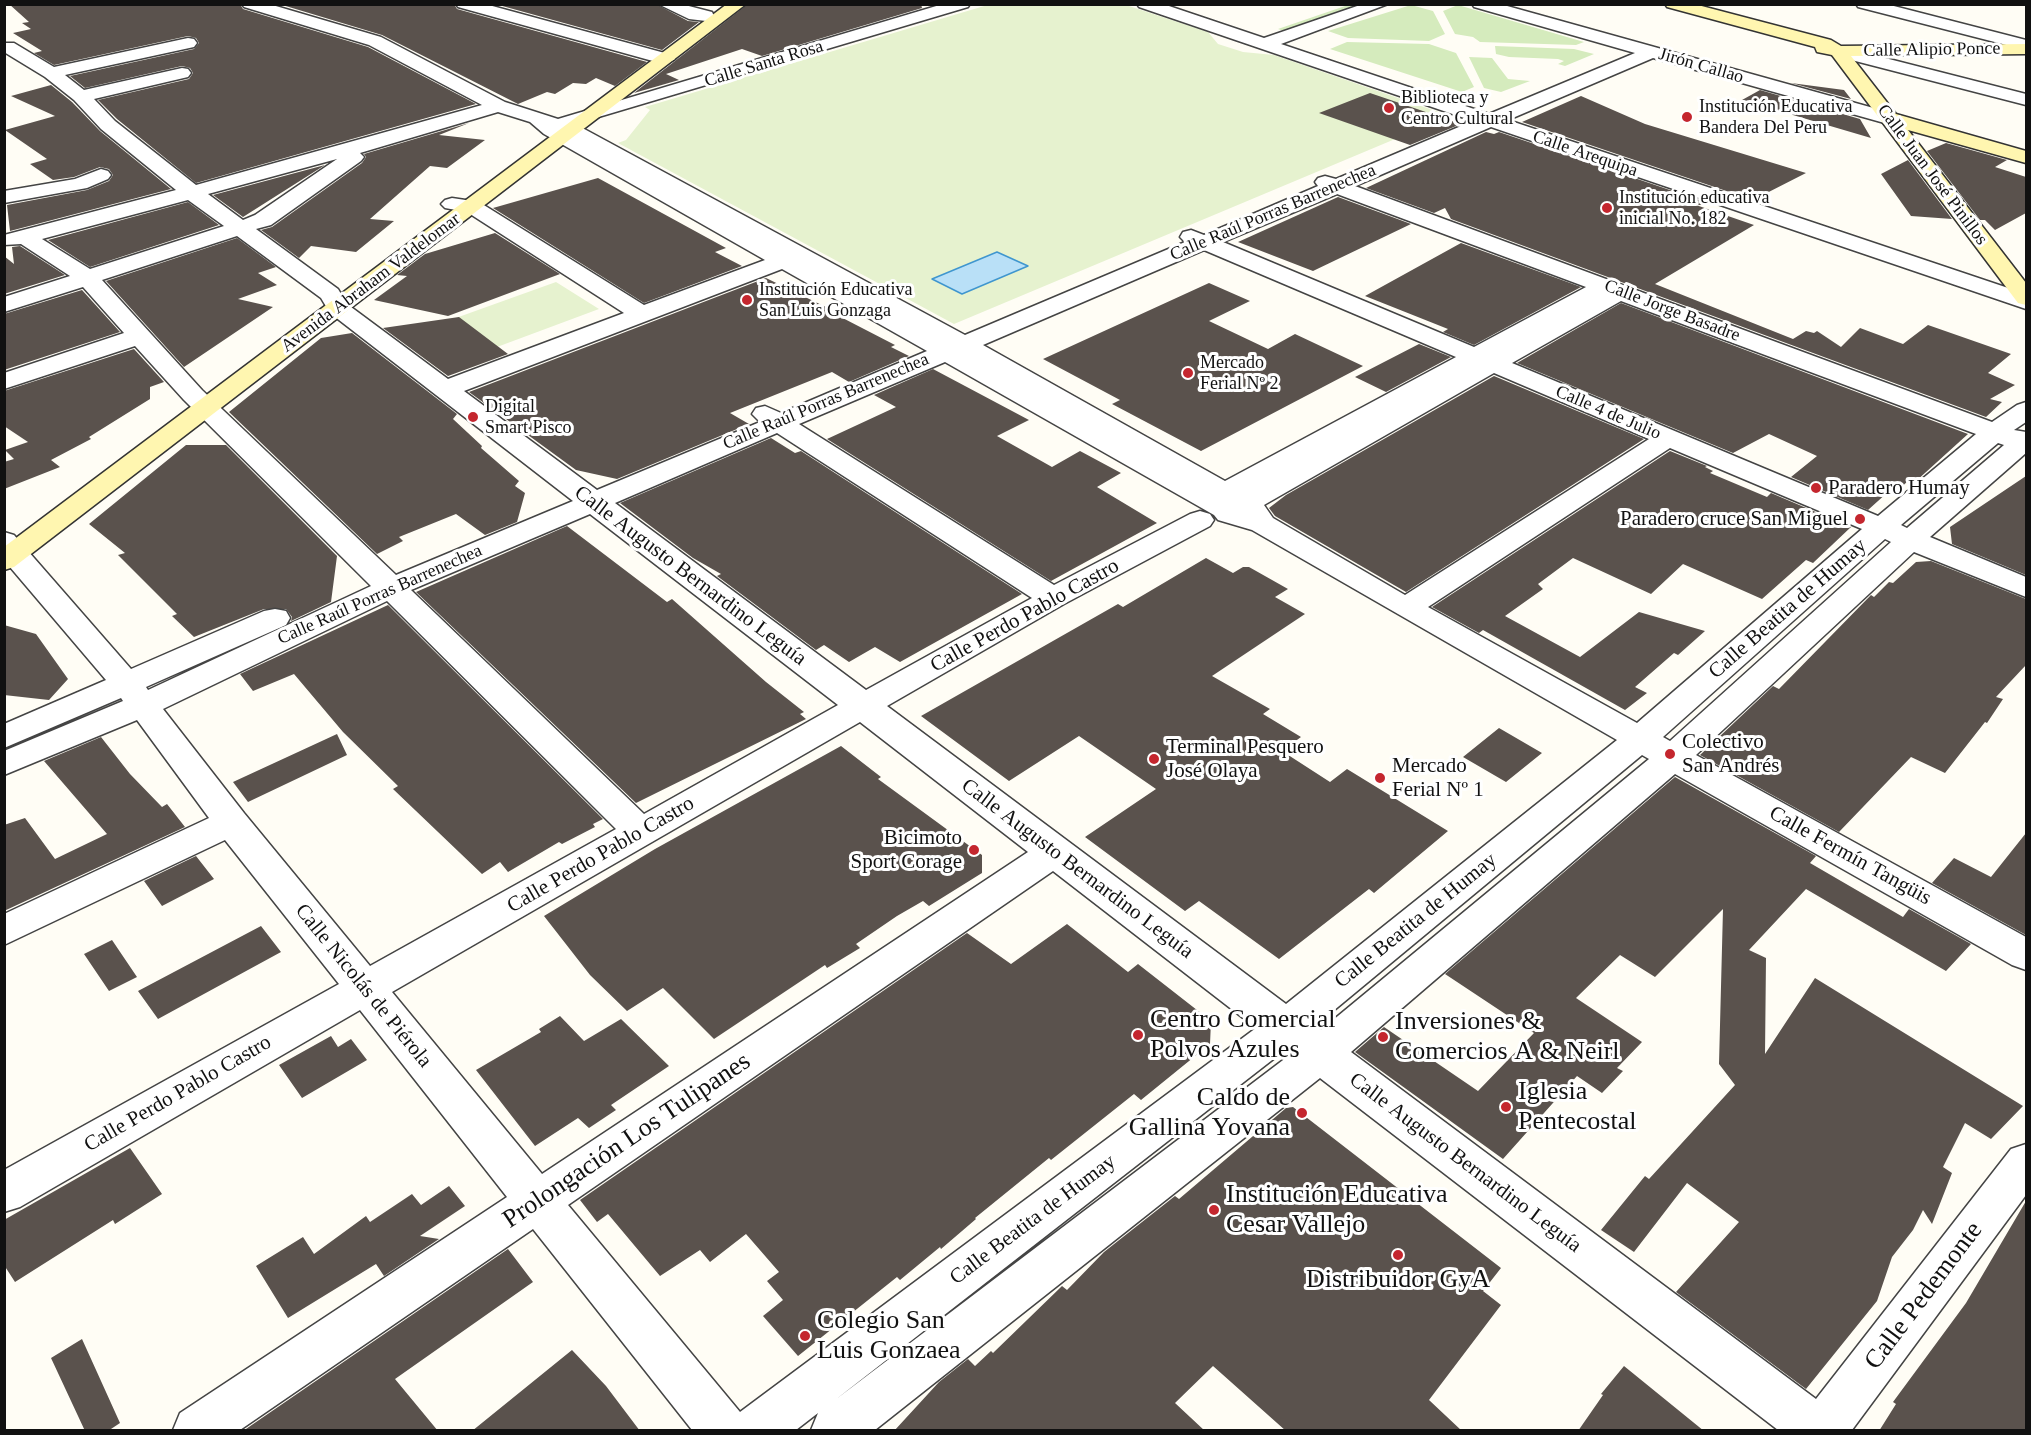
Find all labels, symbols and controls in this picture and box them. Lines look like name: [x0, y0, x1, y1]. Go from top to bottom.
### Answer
street label: Calle Santa Rosa: [702, 36, 826, 92]
street label: Calle Alipio Ponce: [1863, 38, 2001, 62]
street label: Jirón Callao: [1656, 44, 1746, 88]
place label: Biblioteca y Centro Cultural: [1401, 87, 1513, 130]
place label: Institución Educativa Bandera Del Peru: [1699, 96, 1852, 138]
street label: Calle Juan José Pinillos: [1872, 100, 1992, 250]
marker: Biblioteca y Centro Cultural: [1382, 101, 1396, 115]
marker: Institución Educativa Bandera Del Peru: [1680, 110, 1694, 124]
street label: Calle Arequipa: [1530, 126, 1640, 182]
street label: Calle Raúl Porras Barrenechea: [1167, 160, 1379, 266]
place label: Institución educativa inicial No. 182: [1619, 187, 1769, 230]
marker: Institución educativa inicial No. 182: [1600, 201, 1614, 215]
street label: Avenida Abraham Valdelomar: [277, 209, 465, 357]
street label: Calle Jorge Basadre: [1601, 275, 1743, 347]
place label: Institución Educativa San Luis Gonzaga: [759, 279, 912, 322]
marker: Institución Educativa San Luis Gonzaga: [740, 293, 754, 307]
street label: Calle Raúl Porras Barrenechea: [720, 349, 932, 455]
place label: Mercado Ferial Nº 2: [1200, 352, 1279, 394]
marker: Mercado Ferial Nº 2: [1181, 366, 1195, 380]
street label: Calle 4 de Julio: [1552, 381, 1664, 445]
place label: Digital Smart Pisco: [485, 396, 572, 438]
marker: Digital Smart Pisco: [466, 410, 480, 424]
place label: Paradero Humay: [1828, 475, 1970, 501]
street label: Calle Augusto Bernardino Leguía: [569, 480, 811, 672]
marker: Paradero Humay: [1809, 481, 1823, 495]
place label: Paradero cruce San Miguel: [1620, 506, 1848, 532]
marker: Paradero cruce San Miguel: [1853, 512, 1867, 526]
street label: Calle Beatita de Humay: [1704, 533, 1872, 685]
street label: Calle Raúl Porras Barrenechea: [274, 540, 486, 650]
street label: Calle Perdo Pablo Castro: [926, 554, 1124, 678]
place label: Colectivo San Andrés: [1682, 729, 1779, 779]
place label: Terminal Pesquero José Olaya: [1166, 734, 1324, 784]
marker: Colectivo San Andrés: [1663, 747, 1677, 761]
marker: Terminal Pesquero José Olaya: [1147, 752, 1161, 766]
place label: Mercado Ferial Nº 1: [1392, 753, 1484, 803]
marker: Mercado Ferial Nº 1: [1373, 771, 1387, 785]
street label: Calle Augusto Bernardino Leguía: [956, 773, 1198, 965]
street label: Calle Perdo Pablo Castro: [503, 791, 699, 919]
street label: Calle Fermín Tangüis: [1764, 801, 1936, 911]
place label: Bicimoto Sport Corage: [851, 825, 962, 875]
marker: Bicimoto Sport Corage: [967, 843, 981, 857]
street label: Calle Beatita de Humay: [1330, 848, 1502, 994]
street label: Calle Nicolás de Piérola: [289, 899, 437, 1073]
place label: Centro Comercial Polvos Azules: [1150, 1004, 1336, 1066]
place label: Inversiones & Comercios A & Neirl: [1395, 1006, 1620, 1068]
marker: Centro Comercial Polvos Azules: [1131, 1028, 1145, 1042]
street label: Calle Perdo Pablo Castro: [80, 1030, 276, 1158]
marker: Inversiones & Comercios A & Neirl: [1376, 1030, 1390, 1044]
street label: Prolongación Los Tulipanes: [497, 1046, 757, 1236]
street label: Calle Augusto Bernardino Leguía: [1344, 1067, 1586, 1259]
place label: Iglesia Pentecostal: [1518, 1076, 1636, 1138]
place label: Caldo de Gallina Yovana: [1129, 1082, 1290, 1144]
marker: Iglesia Pentecostal: [1499, 1100, 1513, 1114]
marker: Caldo de Gallina Yovana: [1295, 1106, 1309, 1120]
street label: Calle Beatita de Humay: [945, 1149, 1121, 1291]
place label: Institución Educativa Cesar Vallejo: [1226, 1179, 1448, 1240]
marker: Institución Educativa Cesar Vallejo: [1207, 1203, 1221, 1217]
street label: Calle Pedemonte: [1858, 1216, 1990, 1376]
marker: Distribuidor GyA: [1391, 1248, 1405, 1262]
place label: Distribuidor GyA: [1306, 1264, 1490, 1296]
place label: Colegio San Luis Gonzaea: [817, 1305, 961, 1366]
marker: Colegio San Luis Gonzaea: [798, 1329, 812, 1343]

